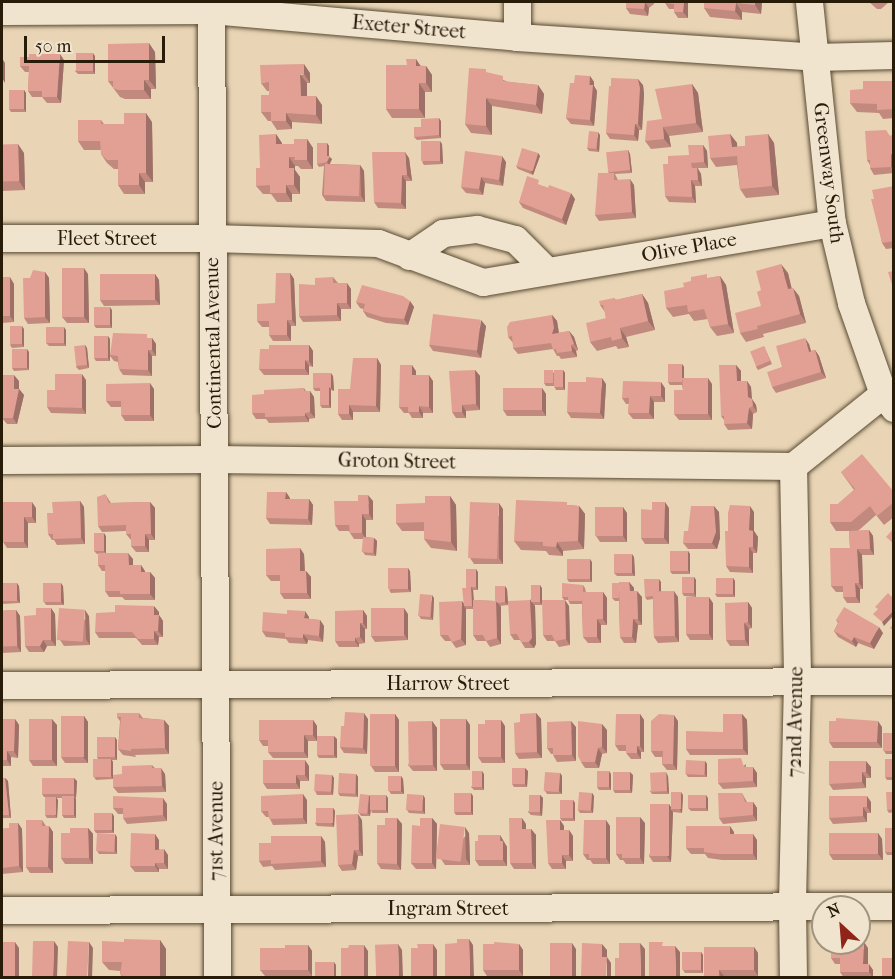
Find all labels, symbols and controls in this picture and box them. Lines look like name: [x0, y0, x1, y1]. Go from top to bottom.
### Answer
street label: Exeter Street: [351, 10, 467, 44]
scale bar: [27, 24, 168, 62]
text: 50 m: [35, 36, 71, 57]
street label: Greenway South: [808, 101, 850, 245]
street label: Fleet Street: [57, 226, 157, 250]
street label: Olive Place: [639, 227, 739, 267]
street label: Continental Avenue: [200, 257, 226, 429]
street label: Groton Street: [338, 448, 456, 474]
street label: 72nd Avenue: [782, 666, 808, 778]
street label: Harrow Street: [386, 671, 510, 695]
street label: 71st Avenue: [204, 781, 228, 881]
north arrow: [811, 895, 871, 955]
street label: Ingram Street: [387, 896, 509, 920]
text: N: [824, 899, 843, 921]

